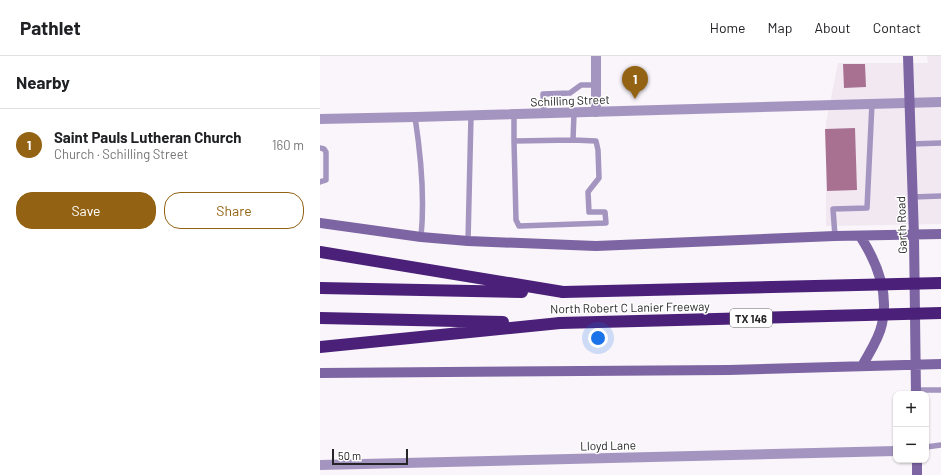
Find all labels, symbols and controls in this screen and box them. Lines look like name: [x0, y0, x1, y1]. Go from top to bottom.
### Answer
text: Pathlet: [20, 16, 81, 39]
text: Home: [710, 19, 746, 36]
text: Map: [768, 19, 792, 36]
text: About: [814, 19, 851, 36]
text: Contact: [873, 19, 921, 36]
pin: 1: [622, 66, 648, 99]
text: Nearby: [16, 72, 70, 92]
street label: Schilling Street: [530, 92, 610, 108]
text: Saint Pauls Lutheran Church: [54, 128, 242, 146]
text: 1: [27, 137, 31, 153]
text: 160 m: [272, 137, 304, 153]
text: Church · Schilling Street: [54, 146, 188, 162]
button: Save: [16, 192, 156, 229]
button: Share: [164, 192, 304, 229]
street label: Garth Road: [893, 196, 909, 254]
street label: North Robert C Lanier Freeway: [550, 299, 710, 315]
road number: TX 146: [730, 309, 772, 327]
your location: [588, 328, 608, 348]
map controls: [893, 391, 929, 463]
button: +: [893, 391, 929, 427]
button: −: [893, 427, 929, 463]
street label: Lloyd Lane: [580, 438, 636, 452]
scale bar: [332, 447, 408, 466]
text: 50 m: [338, 449, 361, 462]

